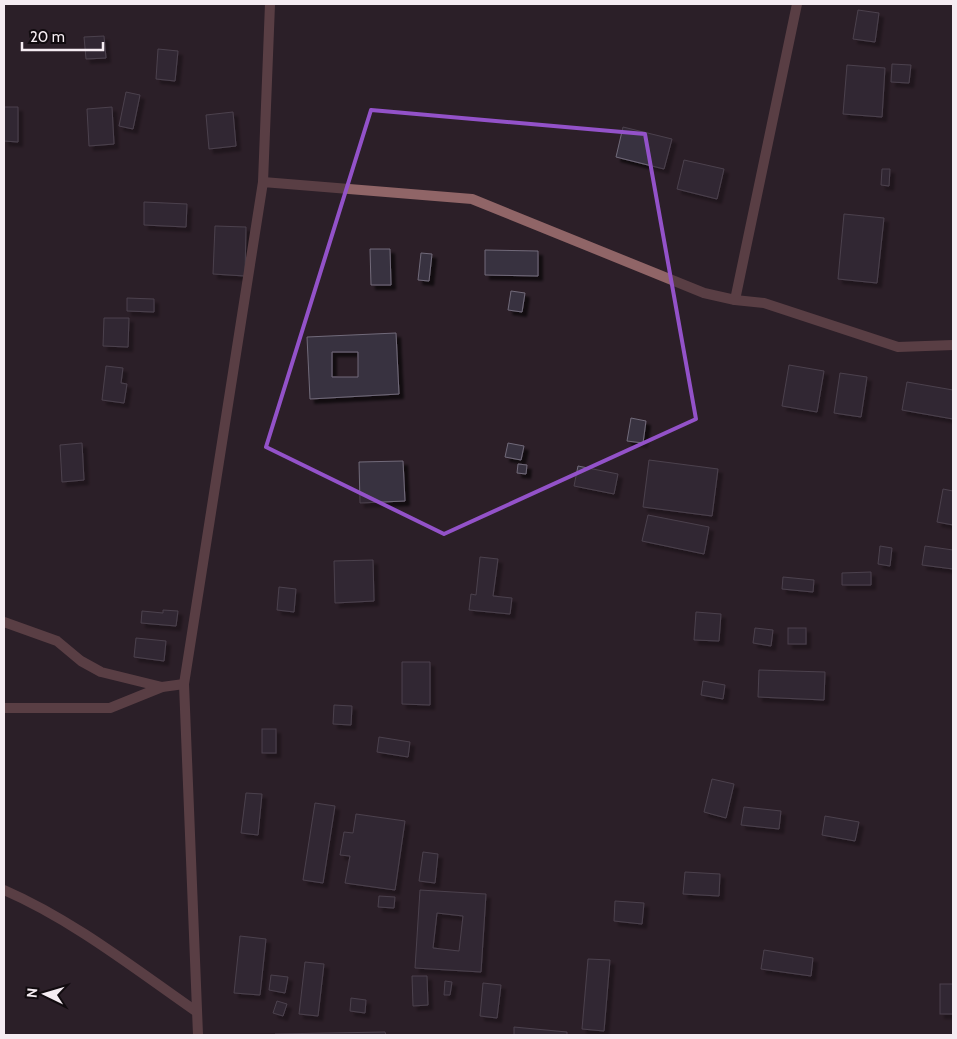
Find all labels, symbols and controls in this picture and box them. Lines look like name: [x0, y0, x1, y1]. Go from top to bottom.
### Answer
scale bar: [22, 20, 104, 52]
text: 20 m: [30, 28, 65, 46]
north arrow: [20, 969, 70, 1019]
text: N: [23, 987, 41, 999]

